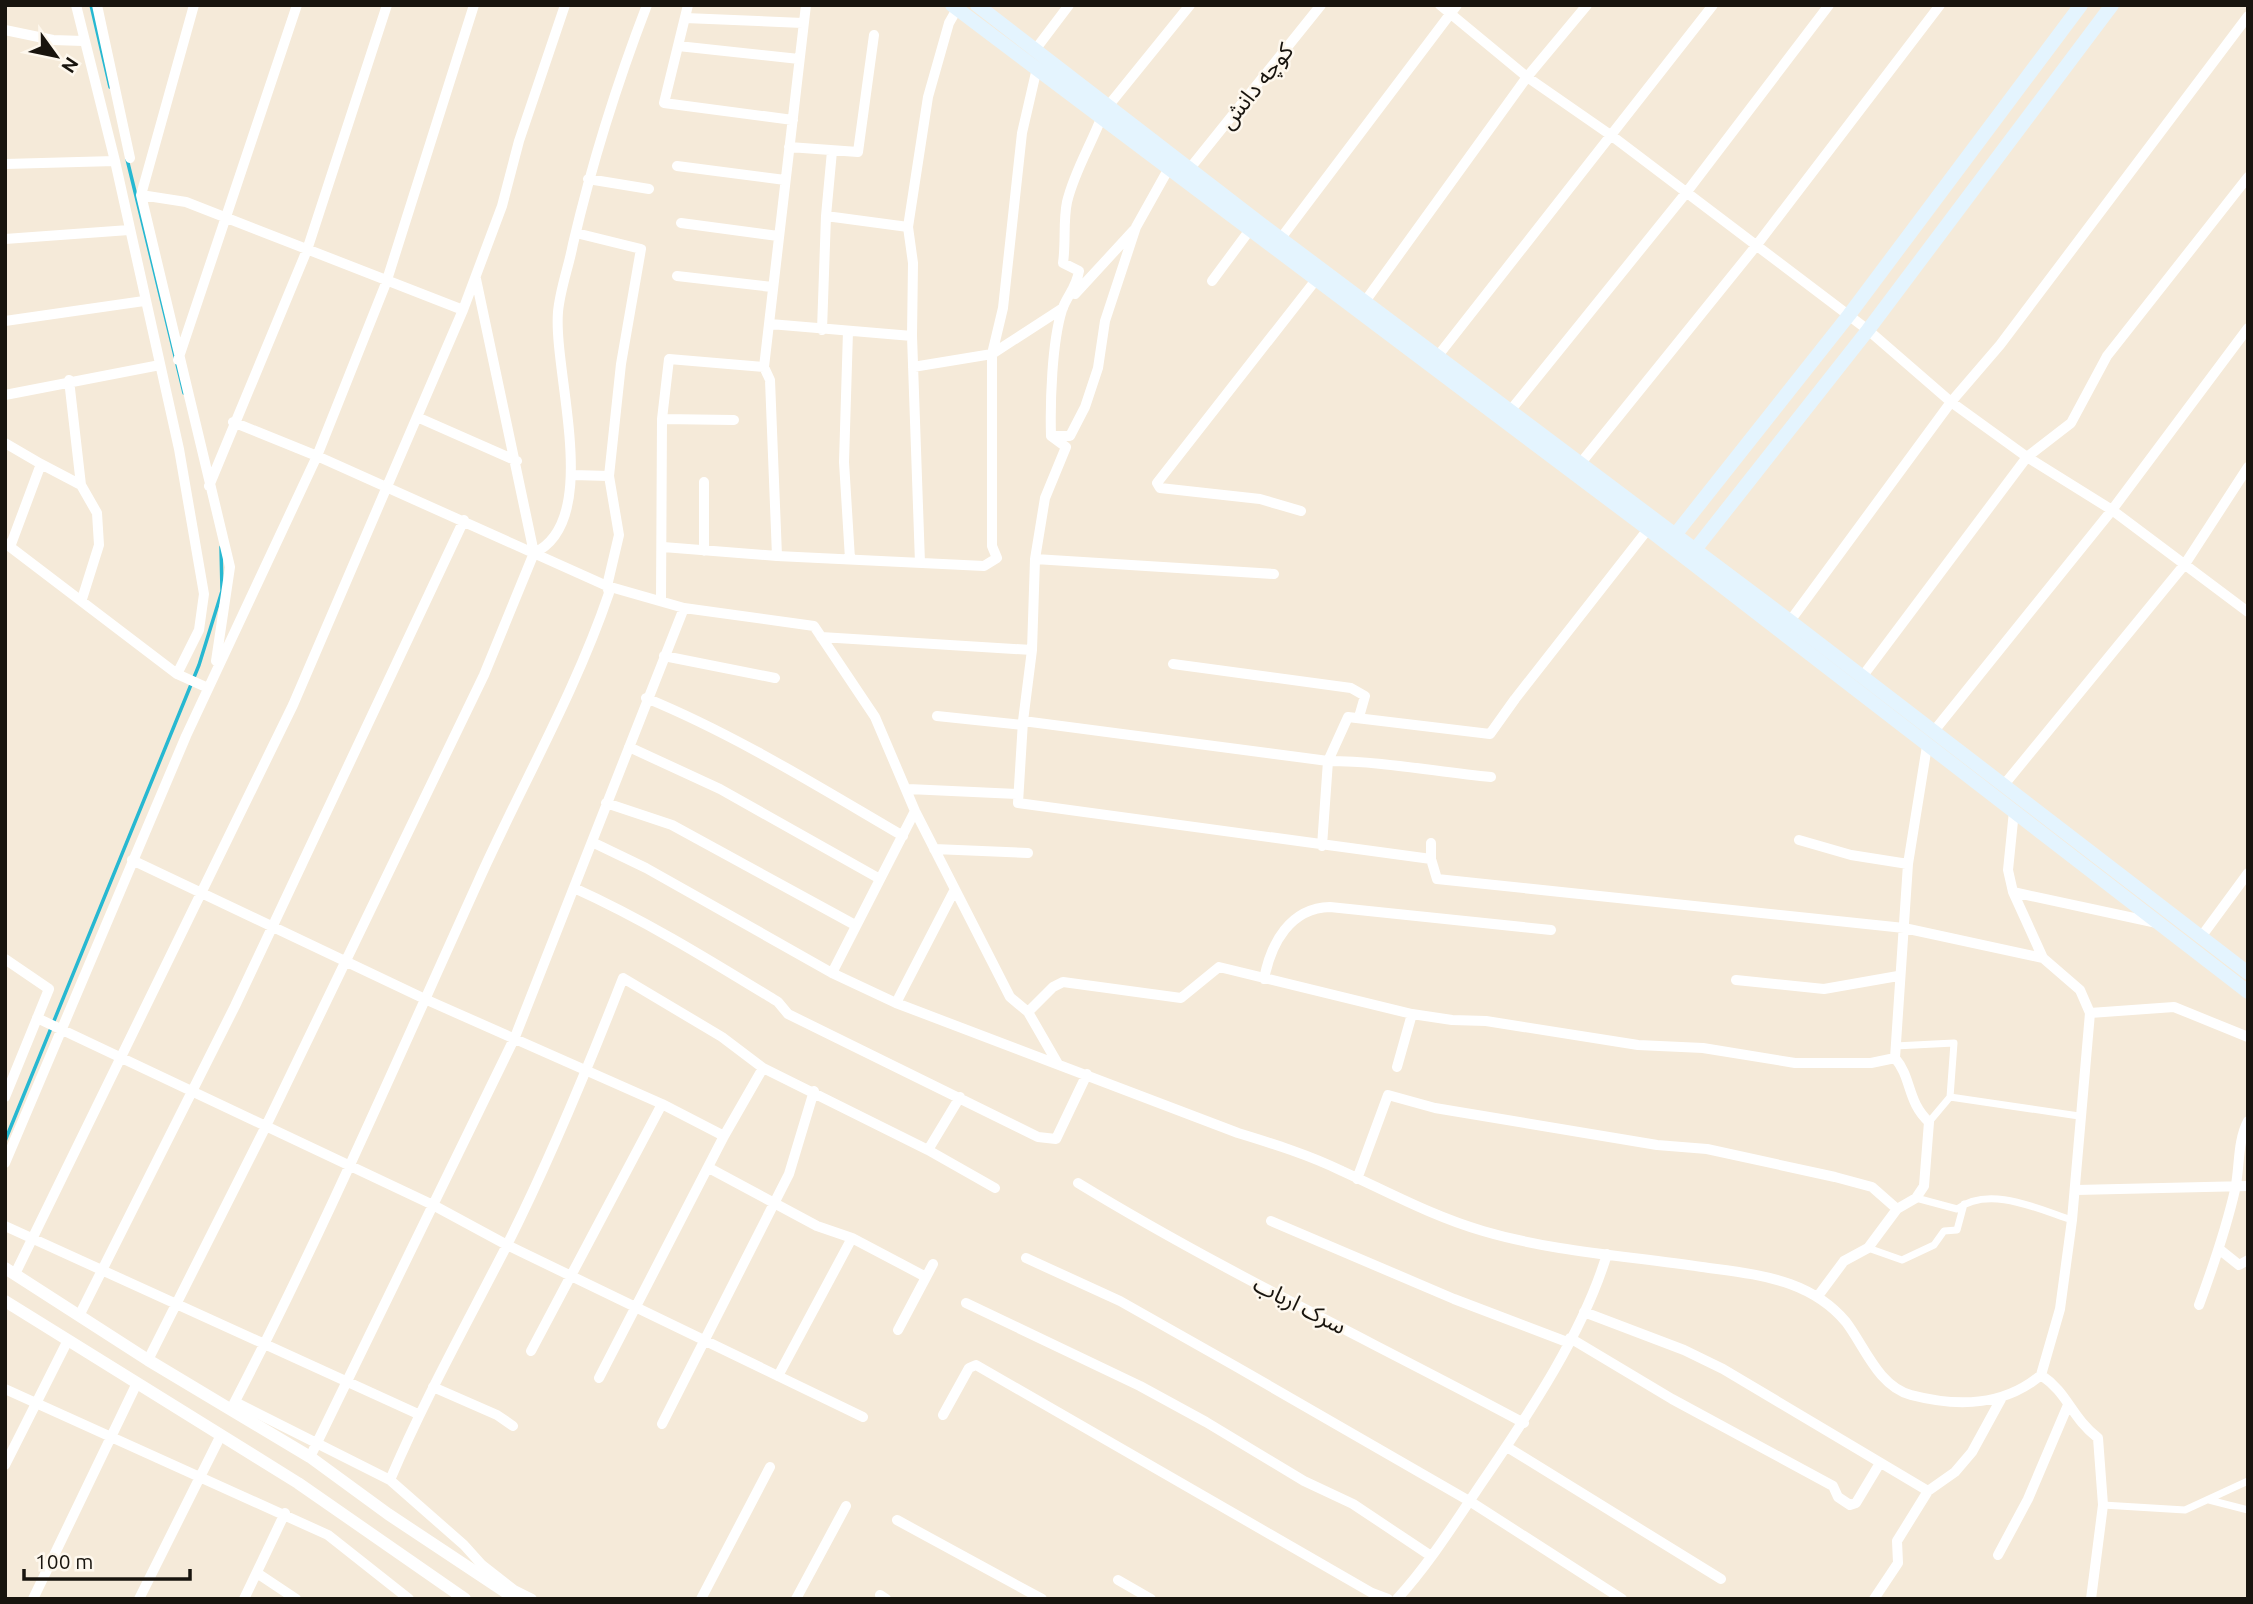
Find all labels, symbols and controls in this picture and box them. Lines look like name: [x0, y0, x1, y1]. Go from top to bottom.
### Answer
north arrow: [21, 21, 91, 91]
street label: کوچه دانش: [1214, 38, 1300, 135]
text: N: [57, 53, 83, 77]
street label: سرک ارباب: [1249, 1271, 1351, 1340]
scale bar: [24, 1538, 191, 1582]
text: 100 m: [35, 1549, 93, 1573]

